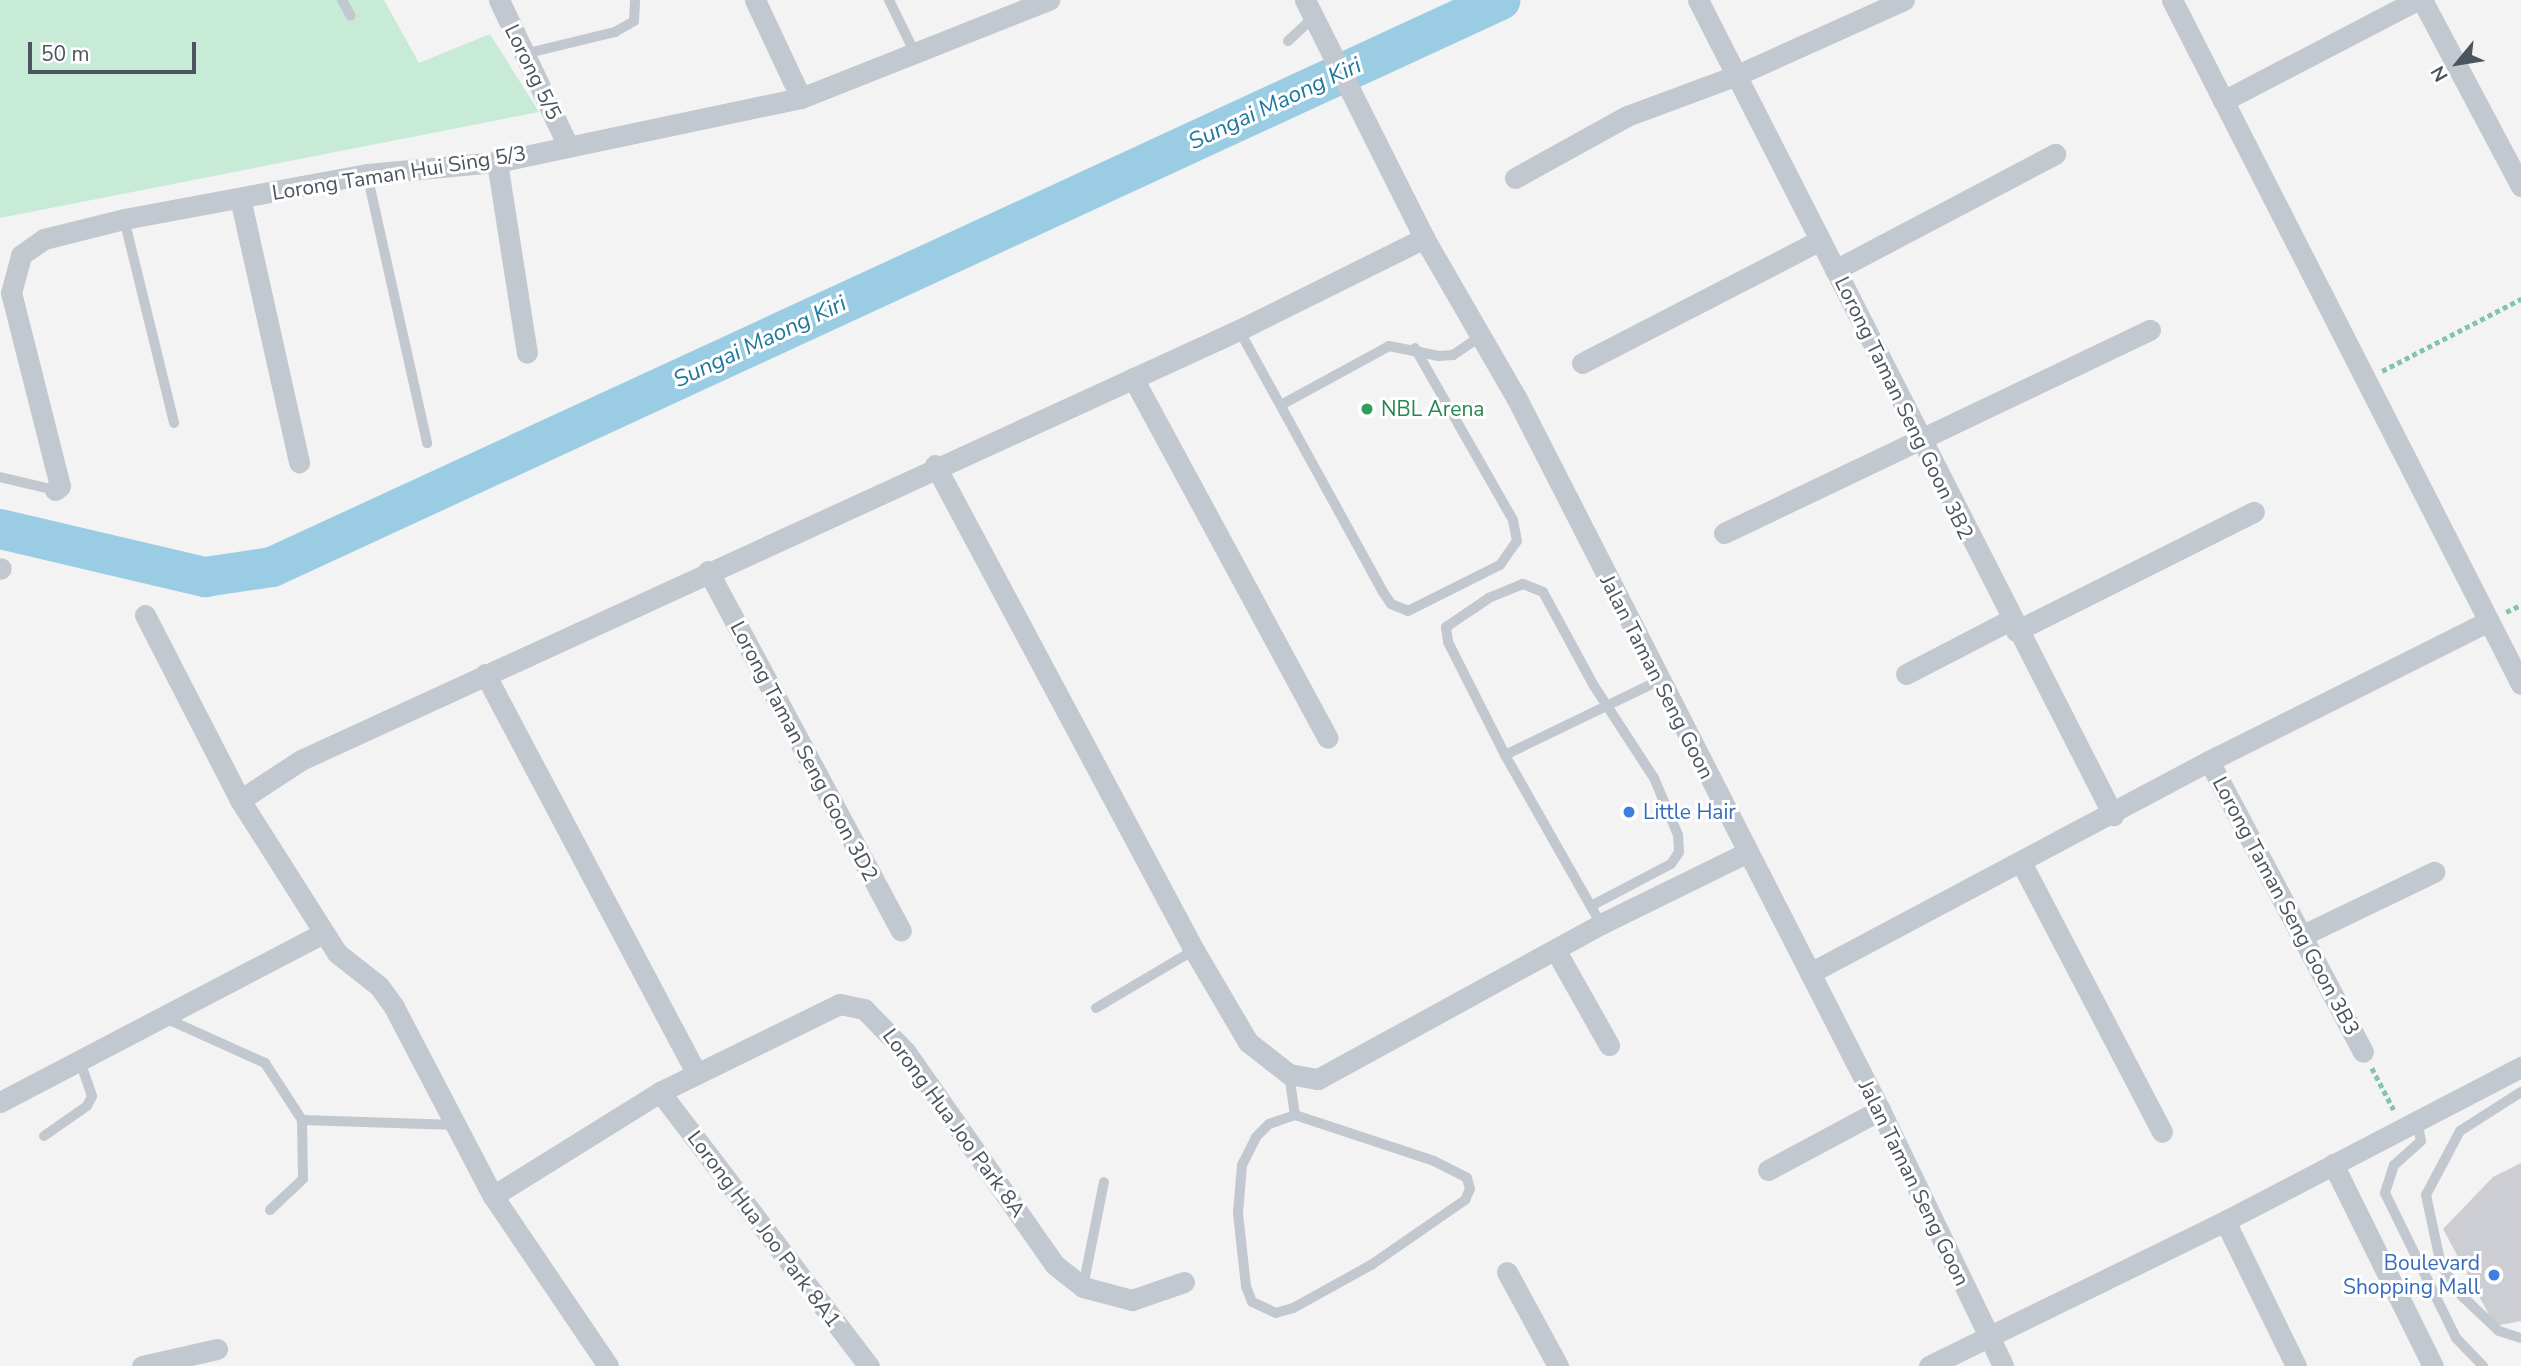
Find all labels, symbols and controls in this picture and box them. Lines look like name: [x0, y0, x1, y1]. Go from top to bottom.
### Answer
street label: Lorong 5/5: [499, 20, 567, 124]
scale bar: [32, 28, 200, 72]
north arrow: [2423, 28, 2493, 98]
text: 50 m: [41, 40, 90, 68]
water label: Sungai Maong Kiri: [1184, 52, 1366, 156]
text: N: [2425, 61, 2455, 86]
street label: Lorong Taman Hui Sing 5/3: [270, 140, 528, 206]
street label: Lorong Taman Seng Goon 3B2: [1829, 272, 1979, 544]
water label: Sungai Maong Kiri: [669, 290, 851, 394]
place label: NBL Arena: [1381, 396, 1484, 422]
marker: NBL Arena: [1359, 401, 1375, 417]
street label: Jalan Taman Seng Goon: [1595, 571, 1719, 783]
street label: Lorong Taman Seng Goon 3D2: [725, 617, 883, 885]
street label: Lorong Taman Seng Goon 3B3: [2207, 772, 2365, 1040]
place label: Little Hair: [1643, 799, 1736, 825]
marker: Little Hair: [1621, 804, 1637, 820]
street label: Lorong Hua Joo Park 8A: [877, 1024, 1031, 1222]
street label: Jalan Taman Seng Goon: [1853, 1076, 1975, 1290]
street label: Lorong Hua Joo Park 8A1: [682, 1126, 846, 1332]
place label: Boulevard Shopping Mall: [2343, 1250, 2480, 1300]
marker: Boulevard Shopping Mall: [2486, 1267, 2502, 1283]

